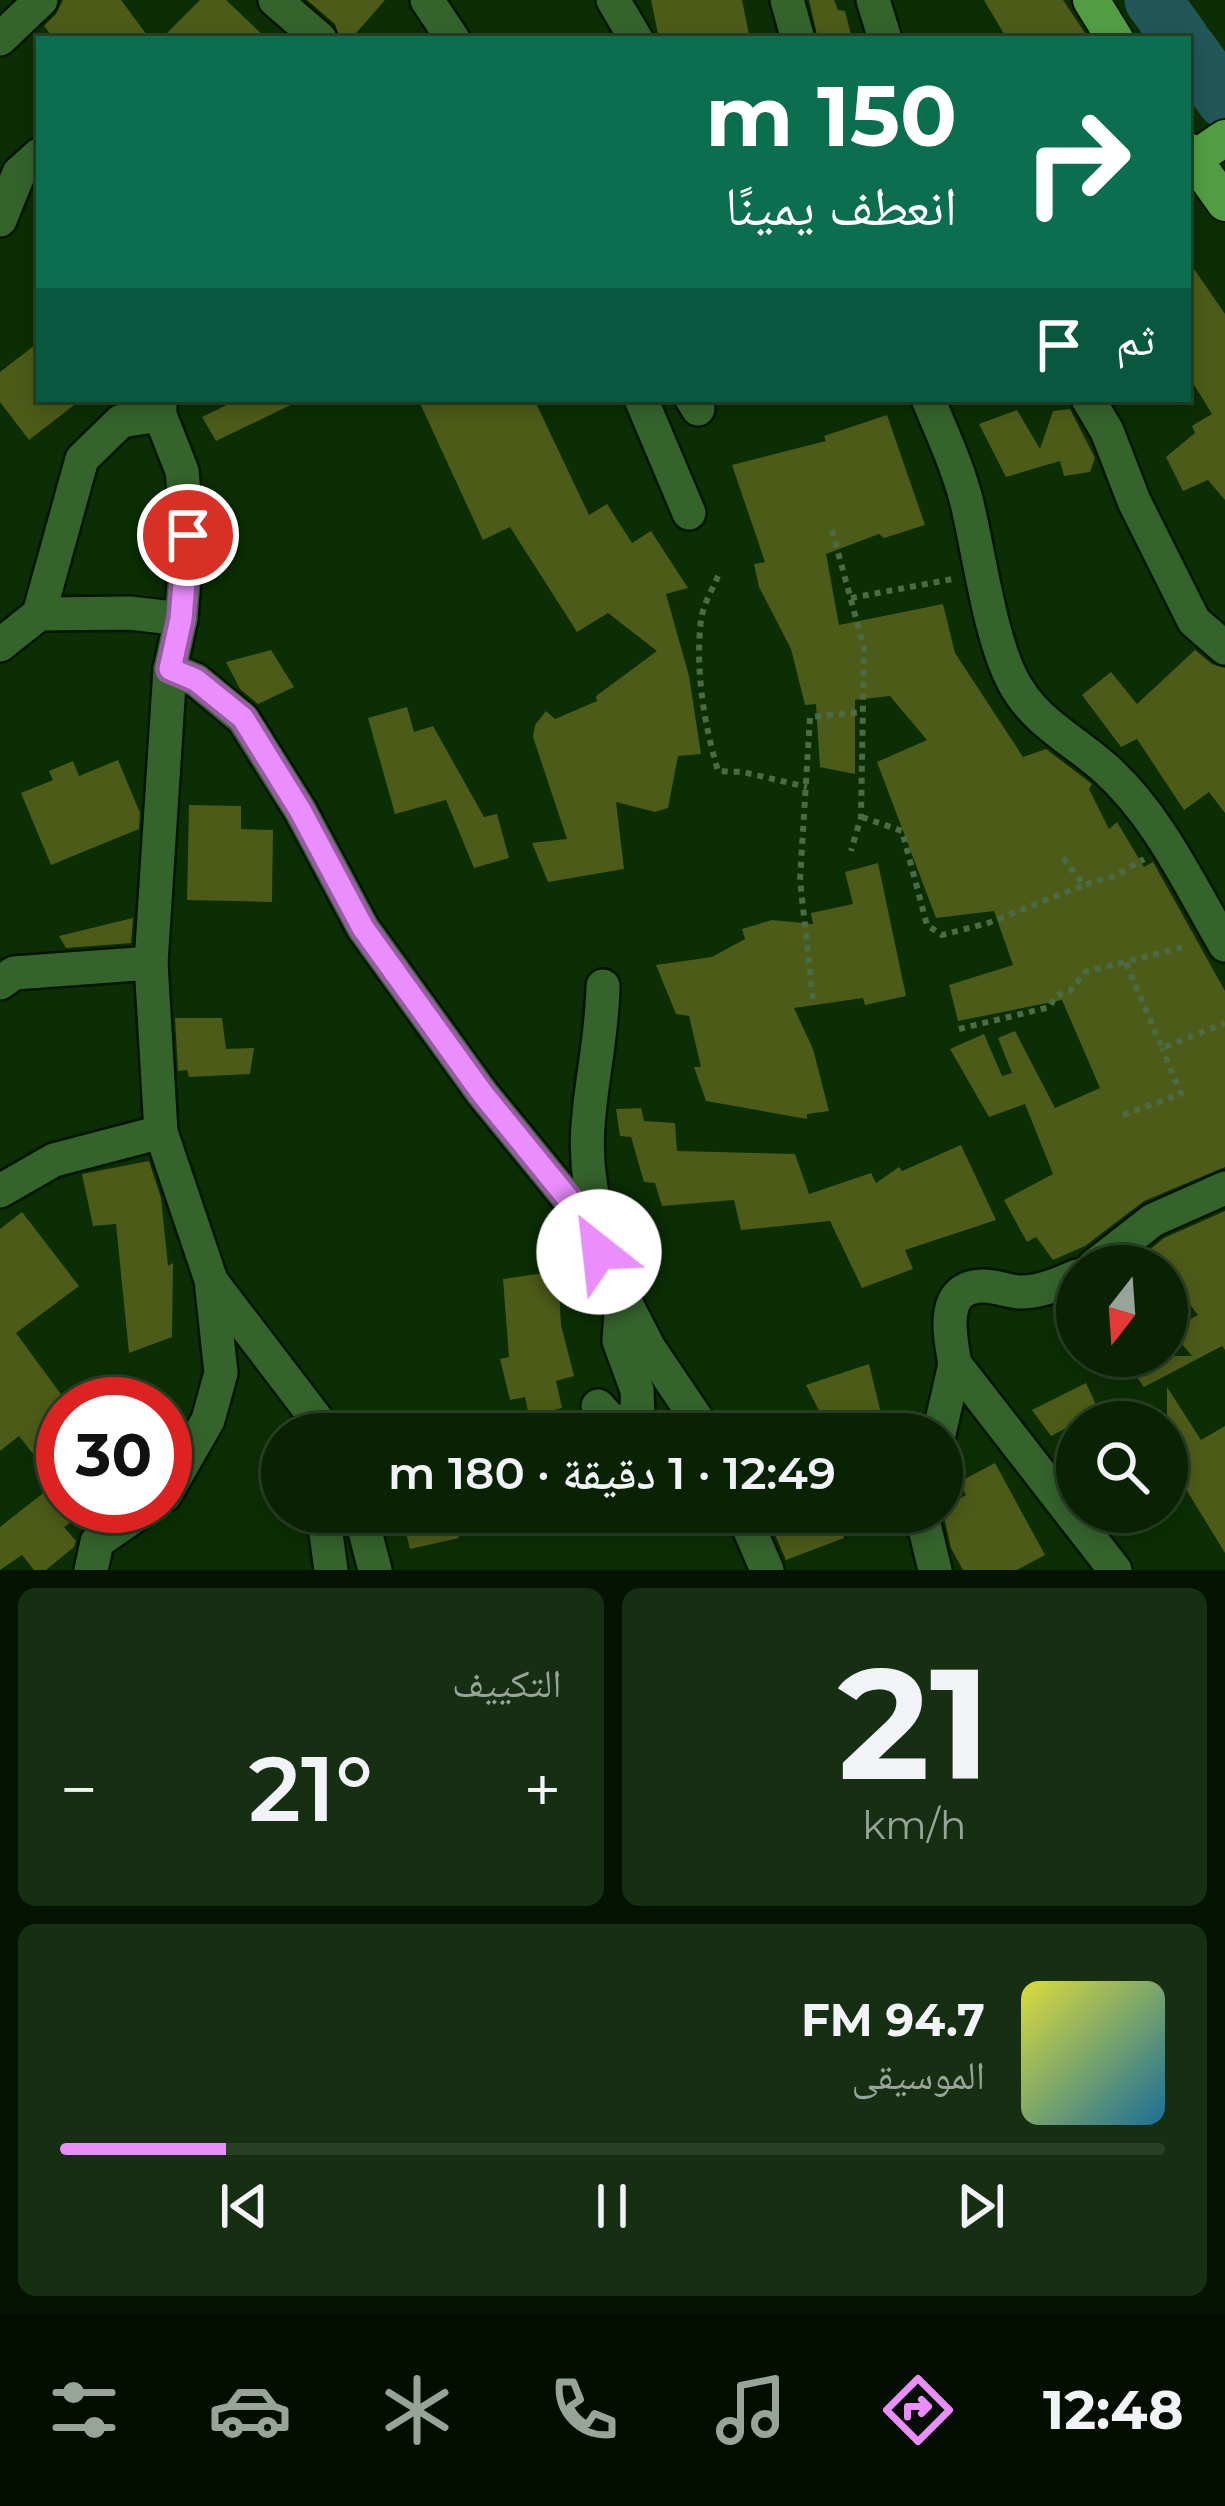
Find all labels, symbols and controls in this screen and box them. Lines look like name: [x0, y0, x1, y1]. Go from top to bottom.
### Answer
text: 150 m: [705, 65, 957, 167]
icon: right: [999, 84, 1155, 240]
text: انعطف يمينًا: [725, 173, 957, 239]
text: ثم: [1116, 311, 1155, 366]
icon: arrive: [1026, 312, 1092, 378]
pin: [137, 484, 239, 586]
icon: arrive: [155, 502, 221, 568]
position arrow: [536, 1189, 662, 1315]
north arrow: [1056, 1245, 1188, 1377]
map controls: [1056, 1245, 1188, 1533]
speed limit sign: 30: [36, 1377, 192, 1533]
button: search: [1056, 1401, 1188, 1533]
text: 12:49 · 1 دقيقة · 180 m: [388, 1445, 836, 1500]
text: 21: [838, 1628, 991, 1818]
text: التكييف: [452, 1659, 562, 1707]
text: 21°: [249, 1734, 373, 1844]
text: −: [60, 1749, 98, 1830]
text: +: [524, 1749, 561, 1830]
text: km/h: [862, 1801, 966, 1849]
text: 94.7 FM: [801, 1992, 985, 2047]
text: الموسيقى: [852, 2051, 985, 2099]
icon: previous: [211, 2173, 277, 2239]
icon: pause: [579, 2173, 645, 2239]
icon: next: [948, 2173, 1014, 2239]
icon: filters: [42, 2368, 126, 2452]
icon: car: [208, 2368, 292, 2452]
icon: climate: [375, 2368, 459, 2452]
icon: phone: [542, 2368, 626, 2452]
icon: music: [709, 2368, 793, 2452]
icon: directions: [876, 2368, 960, 2452]
text: 12:48: [1043, 2377, 1184, 2443]

